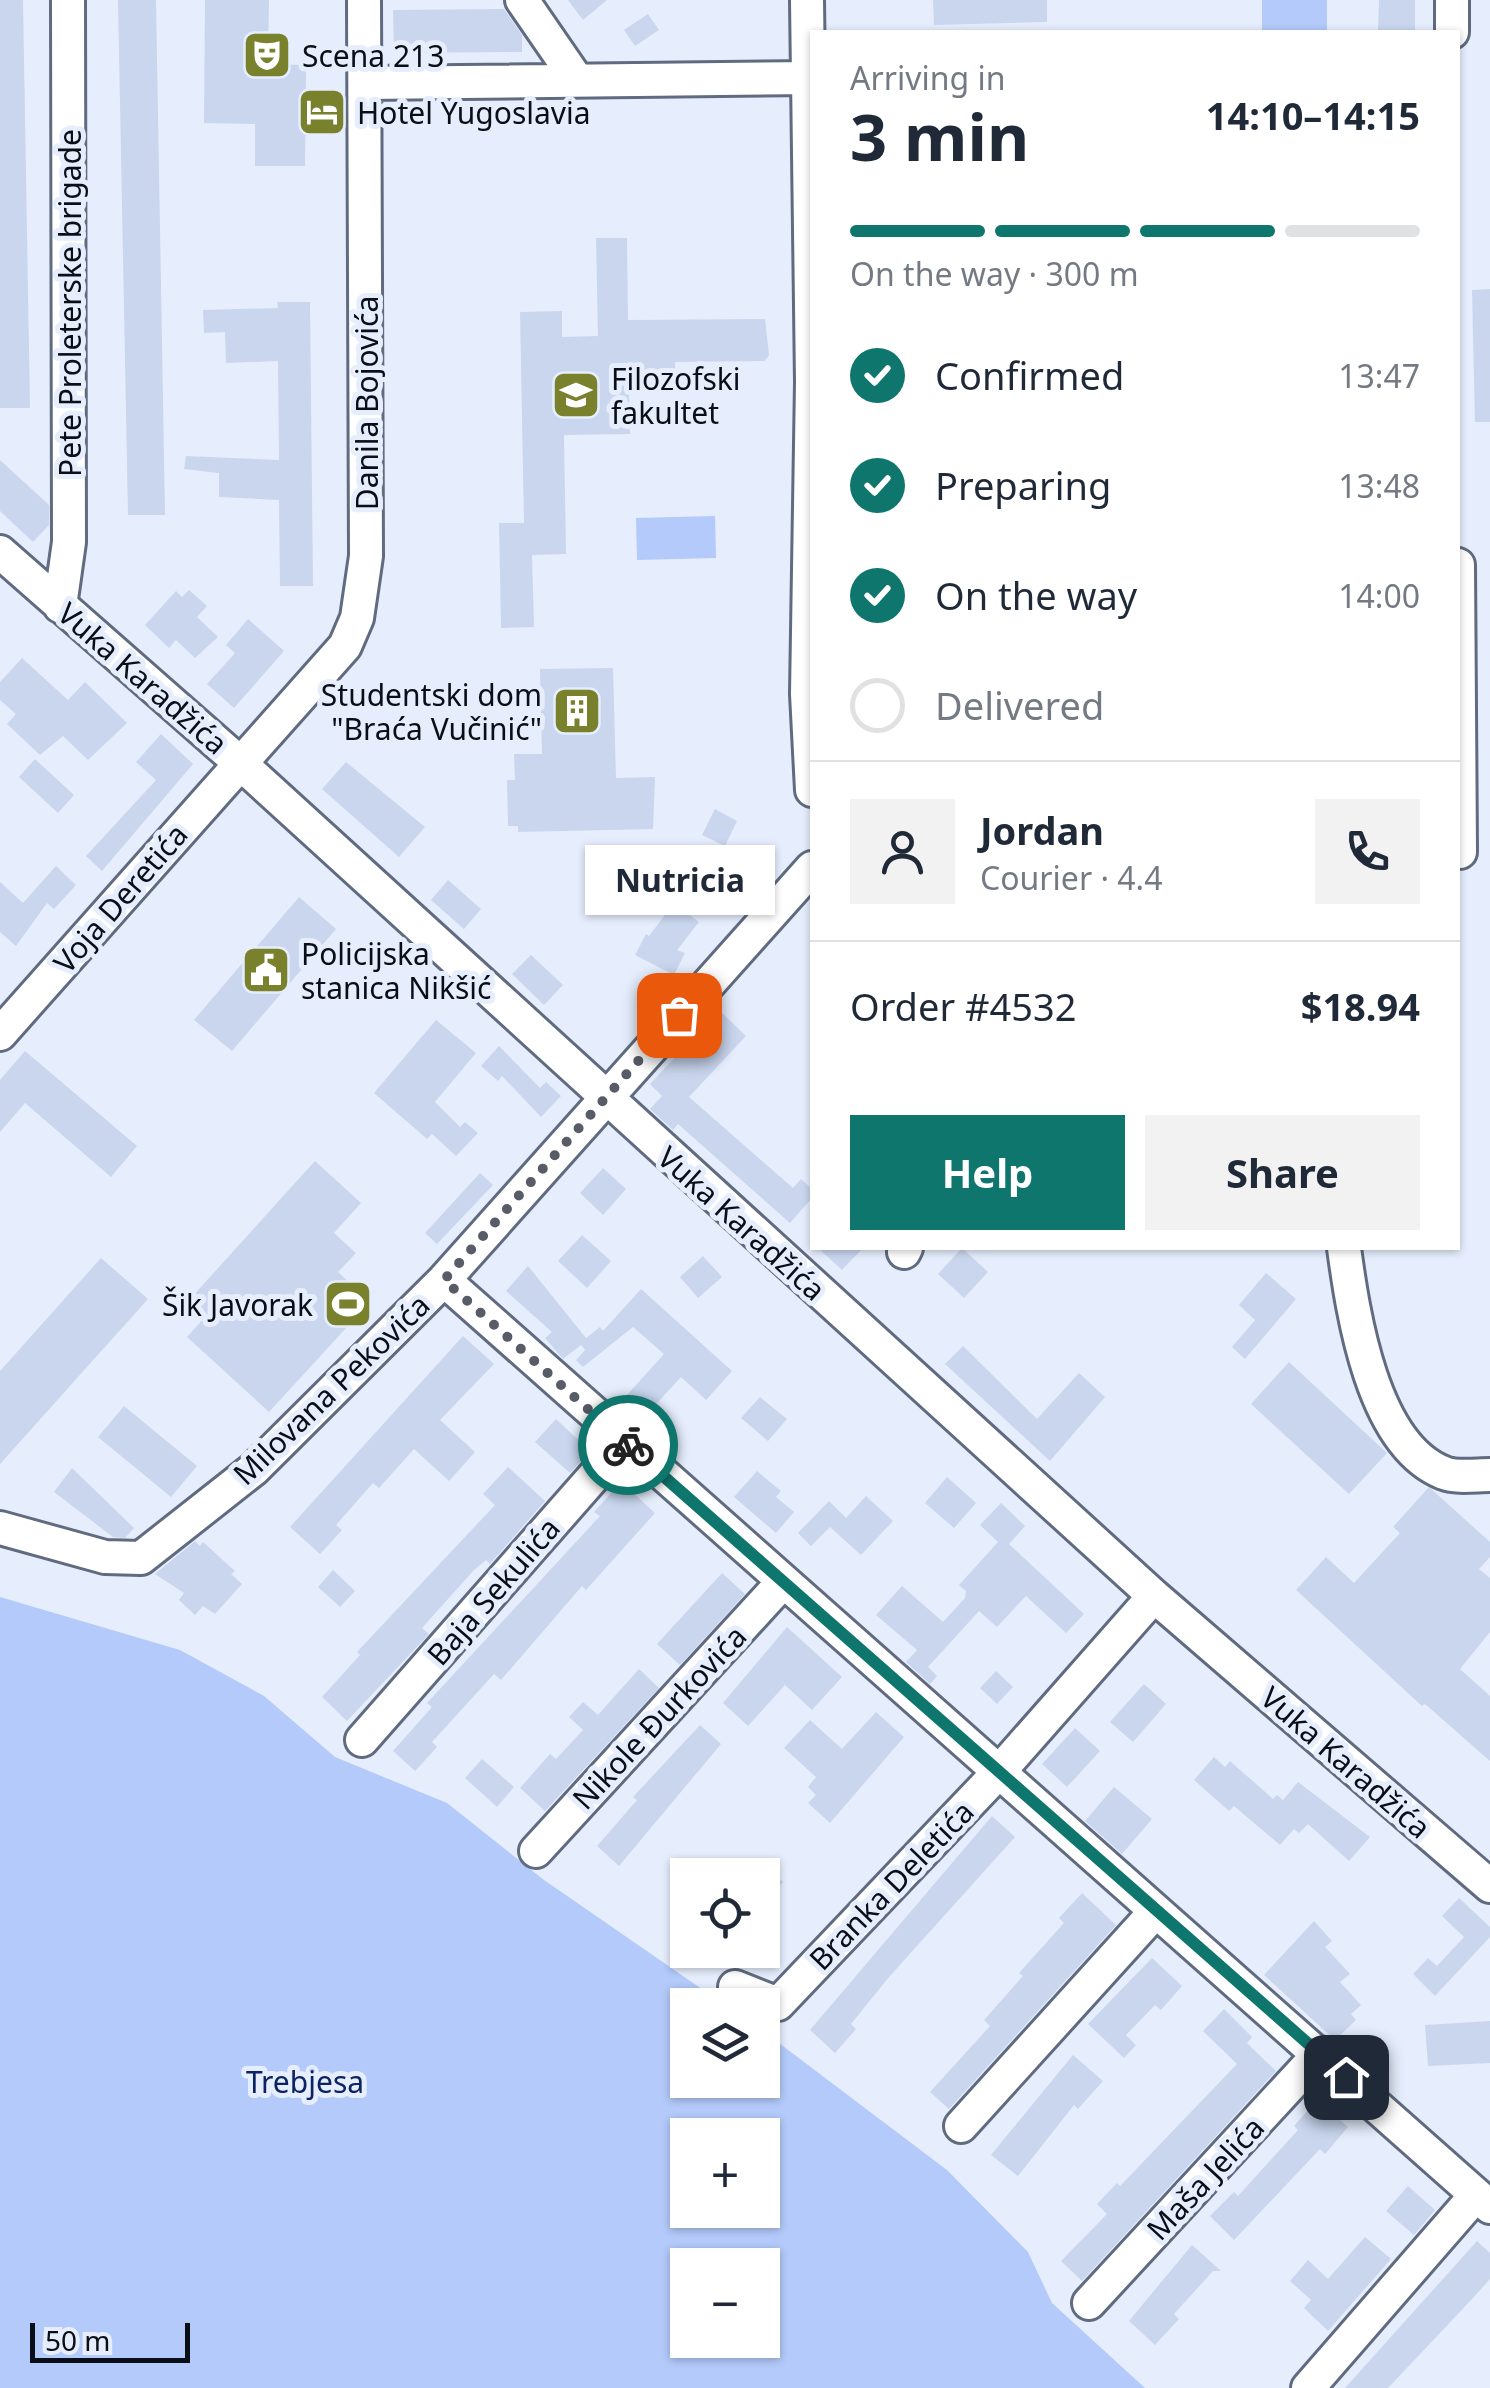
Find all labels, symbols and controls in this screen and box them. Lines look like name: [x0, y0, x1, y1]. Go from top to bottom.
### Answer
theatre icon: Scena 213: [241, 29, 293, 81]
place label: Scena 213: [302, 35, 444, 76]
text: Arriving in: [850, 56, 1005, 99]
hotel icon: Hotel Yugoslavia: [296, 86, 348, 138]
text: 14:10–14:15: [1206, 89, 1420, 141]
place label: Hotel Yugoslavia: [357, 92, 591, 133]
text: 3 min: [850, 92, 1029, 180]
street label: Pete Proleterske brigade: [49, 129, 90, 477]
text: On the way · 300 m: [850, 252, 1139, 295]
street label: Danila Bojovića: [346, 296, 387, 510]
icon: check: [850, 348, 905, 403]
text: Confirmed: [935, 349, 1124, 401]
text: 13:47: [1338, 354, 1420, 397]
place label: Filozofski fakultet: [611, 358, 741, 433]
school or university icon: Filozofski fakultet: [550, 369, 602, 421]
icon: check: [850, 458, 905, 513]
text: Preparing: [935, 459, 1111, 511]
text: 13:48: [1338, 464, 1420, 507]
icon: check: [850, 568, 905, 623]
text: On the way: [935, 569, 1137, 621]
text: 14:00: [1338, 574, 1420, 617]
street label: Vuka Karadžića: [49, 593, 237, 763]
place label: Studentski dom "Braća Vučinić": [321, 674, 542, 749]
text: Delivered: [935, 679, 1104, 731]
building icon: Studentski dom "Braća Vučinić": [551, 685, 603, 737]
button: person: [850, 799, 955, 904]
button: phone: [1315, 799, 1420, 904]
text: Jordan: [980, 804, 1104, 856]
street label: Voja Deretića: [44, 815, 196, 981]
callout: Nutricia: [584, 845, 774, 915]
text: Courier · 4.4: [980, 856, 1163, 899]
text: Nutricia: [615, 858, 745, 901]
place label: Policijska stanica Nikšić: [301, 933, 491, 1008]
public building icon: Policijska stanica Nikšić: [240, 944, 292, 996]
pin: [637, 973, 722, 1058]
text: Order #4532: [850, 980, 1076, 1032]
text: $18.94: [1301, 980, 1420, 1032]
icon: bag: [652, 988, 707, 1043]
button: Help: [850, 1115, 1125, 1230]
button: Share: [1145, 1115, 1420, 1230]
street label: Vuka Karadžića: [649, 1137, 835, 1309]
sports icon: Šik Javorak: [322, 1278, 374, 1330]
place label: Šik Javorak: [162, 1284, 313, 1325]
street label: Milovana Pekovića: [224, 1285, 438, 1493]
courier: [578, 1395, 678, 1495]
icon: bike: [601, 1418, 656, 1473]
street label: Baja Sekulića: [417, 1508, 569, 1674]
street label: Nikole Đurkovića: [563, 1616, 755, 1818]
street label: Vuka Karadžića: [1252, 1677, 1440, 1847]
street label: Branka Deletića: [800, 1791, 982, 1979]
map controls: [670, 1858, 780, 2358]
button: locate: [670, 1858, 780, 1968]
button: layers: [670, 1988, 780, 2098]
pin: [1304, 2035, 1389, 2120]
icon: home: [1319, 2050, 1374, 2105]
park label: Trebjesa: [246, 2061, 364, 2102]
street label: Maša Jelića: [1137, 2107, 1273, 2249]
button: +: [670, 2118, 780, 2228]
button: −: [670, 2248, 780, 2358]
scale bar: [30, 2318, 190, 2362]
text: 50 m: [45, 2321, 111, 2359]

